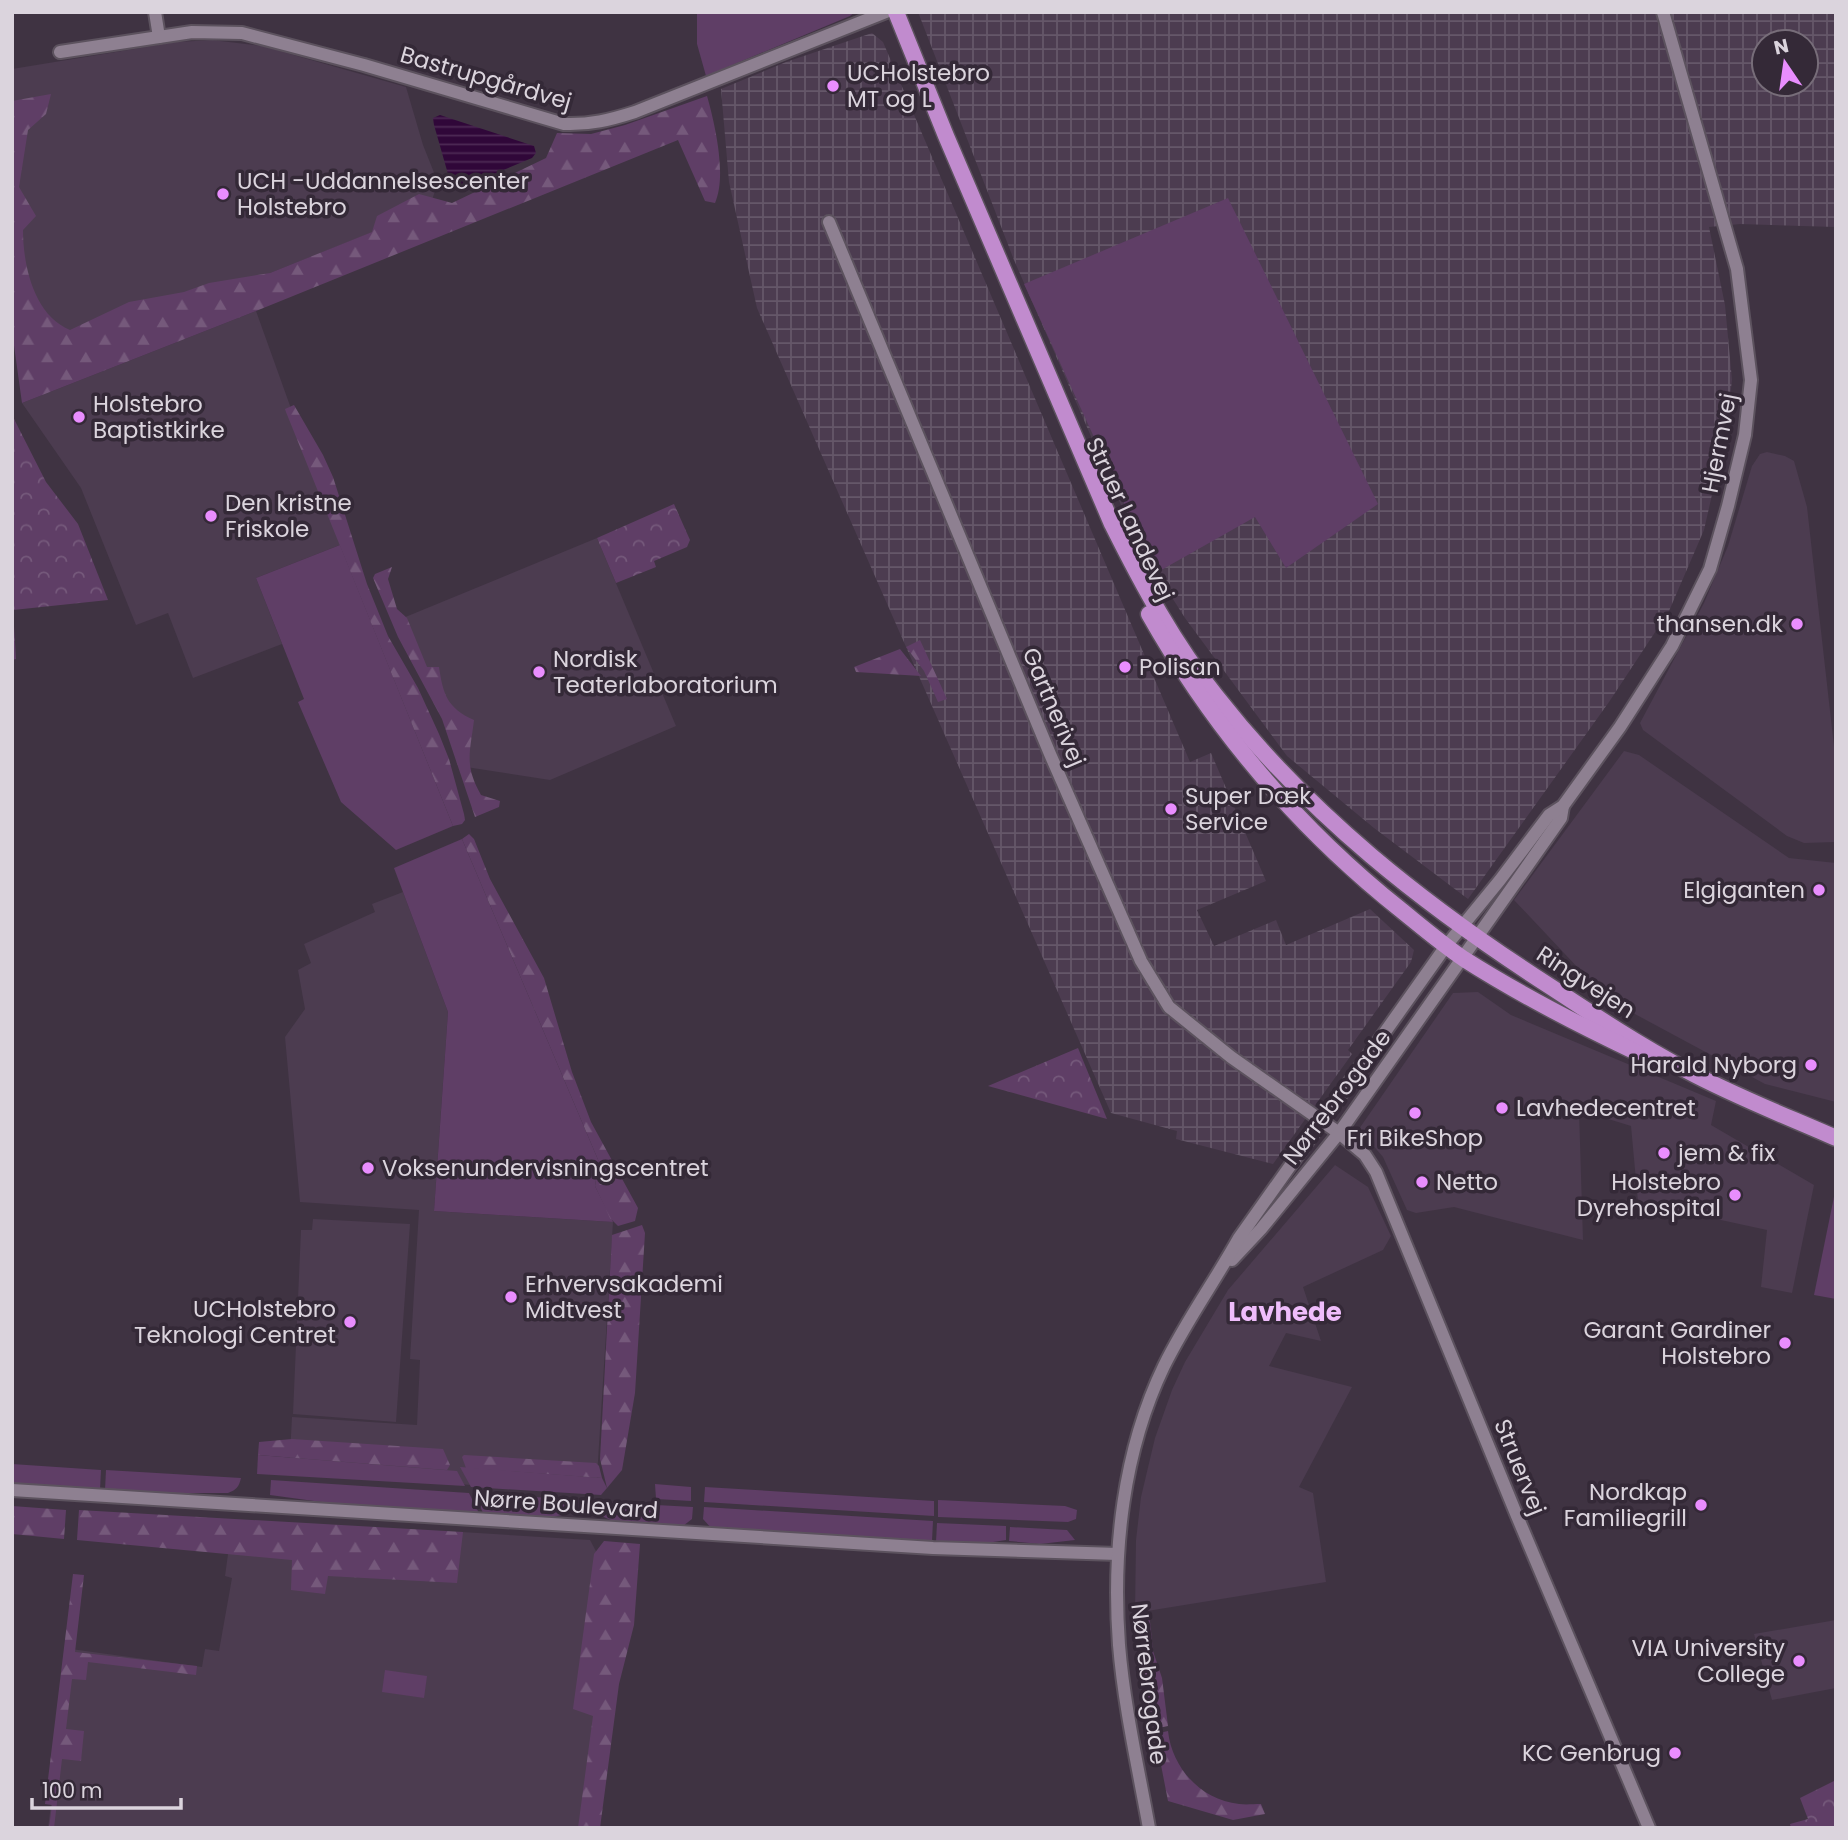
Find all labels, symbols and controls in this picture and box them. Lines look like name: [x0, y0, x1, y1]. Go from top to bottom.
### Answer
north arrow: [1750, 28, 1820, 98]
text: N: [1771, 32, 1791, 62]
street label: Bastrupgårdvej: [397, 38, 575, 118]
place label: UCHolstebro MT og L: [847, 57, 990, 115]
marker: UCHolstebro MT og L: [825, 78, 841, 94]
place label: UCH -Uddannelsescenter Holstebro: [237, 165, 529, 223]
marker: UCH -Uddannelsescenter Holstebro: [215, 186, 231, 202]
place label: Holstebro Baptistkirke: [93, 388, 225, 446]
street label: Hjermvej: [1694, 390, 1744, 496]
marker: Holstebro Baptistkirke: [71, 409, 87, 425]
street label: Struer Landevej: [1078, 432, 1182, 606]
place label: Den kristne Friskole: [225, 487, 352, 545]
marker: Den kristne Friskole: [203, 508, 219, 524]
place label: thansen.dk: [1656, 608, 1783, 640]
marker: thansen.dk: [1789, 616, 1805, 632]
place label: Nordisk Teaterlaboratorium: [553, 643, 778, 701]
street label: Gartnerivej: [1015, 643, 1093, 771]
place label: Polisan: [1139, 651, 1221, 683]
marker: Polisan: [1117, 659, 1133, 675]
marker: Nordisk Teaterlaboratorium: [531, 664, 547, 680]
place label: Super Dæk Service: [1185, 780, 1311, 838]
marker: Super Dæk Service: [1163, 801, 1179, 817]
place label: Elgiganten: [1683, 874, 1805, 906]
marker: Elgiganten: [1811, 882, 1827, 898]
street label: Ringvejen: [1530, 938, 1642, 1026]
street label: Nørrebrogade: [1275, 1023, 1399, 1171]
place label: Harald Nyborg: [1631, 1049, 1797, 1081]
marker: Harald Nyborg: [1803, 1057, 1819, 1073]
place label: Lavhedecentret: [1516, 1092, 1696, 1124]
marker: Lavhedecentret: [1494, 1100, 1510, 1116]
marker: Fri BikeShop: [1407, 1105, 1423, 1121]
place label: Fri BikeShop: [1347, 1122, 1483, 1154]
place label: jem & fix: [1677, 1137, 1775, 1169]
marker: jem & fix: [1656, 1145, 1672, 1161]
place label: Voksenundervisningscentret: [382, 1152, 709, 1184]
marker: Voksenundervisningscentret: [360, 1160, 376, 1176]
place label: Netto: [1436, 1166, 1498, 1198]
place label: Holstebro Dyrehospital: [1577, 1166, 1721, 1224]
marker: Netto: [1414, 1174, 1430, 1190]
marker: Holstebro Dyrehospital: [1727, 1187, 1743, 1203]
place label: Erhvervsakademi Midtvest: [525, 1268, 723, 1326]
marker: Erhvervsakademi Midtvest: [503, 1289, 519, 1305]
place label: UCHolstebro Teknologi Centret: [134, 1293, 336, 1351]
district label: Lavhede: [1228, 1294, 1342, 1330]
marker: UCHolstebro Teknologi Centret: [342, 1314, 358, 1330]
place label: Garant Gardiner Holstebro: [1583, 1314, 1771, 1372]
marker: Garant Gardiner Holstebro: [1777, 1335, 1793, 1351]
street label: Struervej: [1486, 1414, 1554, 1520]
place label: Nordkap Familiegrill: [1564, 1476, 1687, 1534]
street label: Nørre Boulevard: [473, 1482, 659, 1526]
marker: Nordkap Familiegrill: [1693, 1497, 1709, 1513]
street label: Nørrebrogade: [1123, 1602, 1175, 1766]
place label: VIA University College: [1632, 1632, 1785, 1690]
marker: VIA University College: [1791, 1653, 1807, 1669]
place label: KC Genbrug: [1522, 1737, 1661, 1769]
marker: KC Genbrug: [1667, 1745, 1683, 1761]
scale bar: [32, 1766, 180, 1810]
text: 100 m: [42, 1776, 102, 1805]

